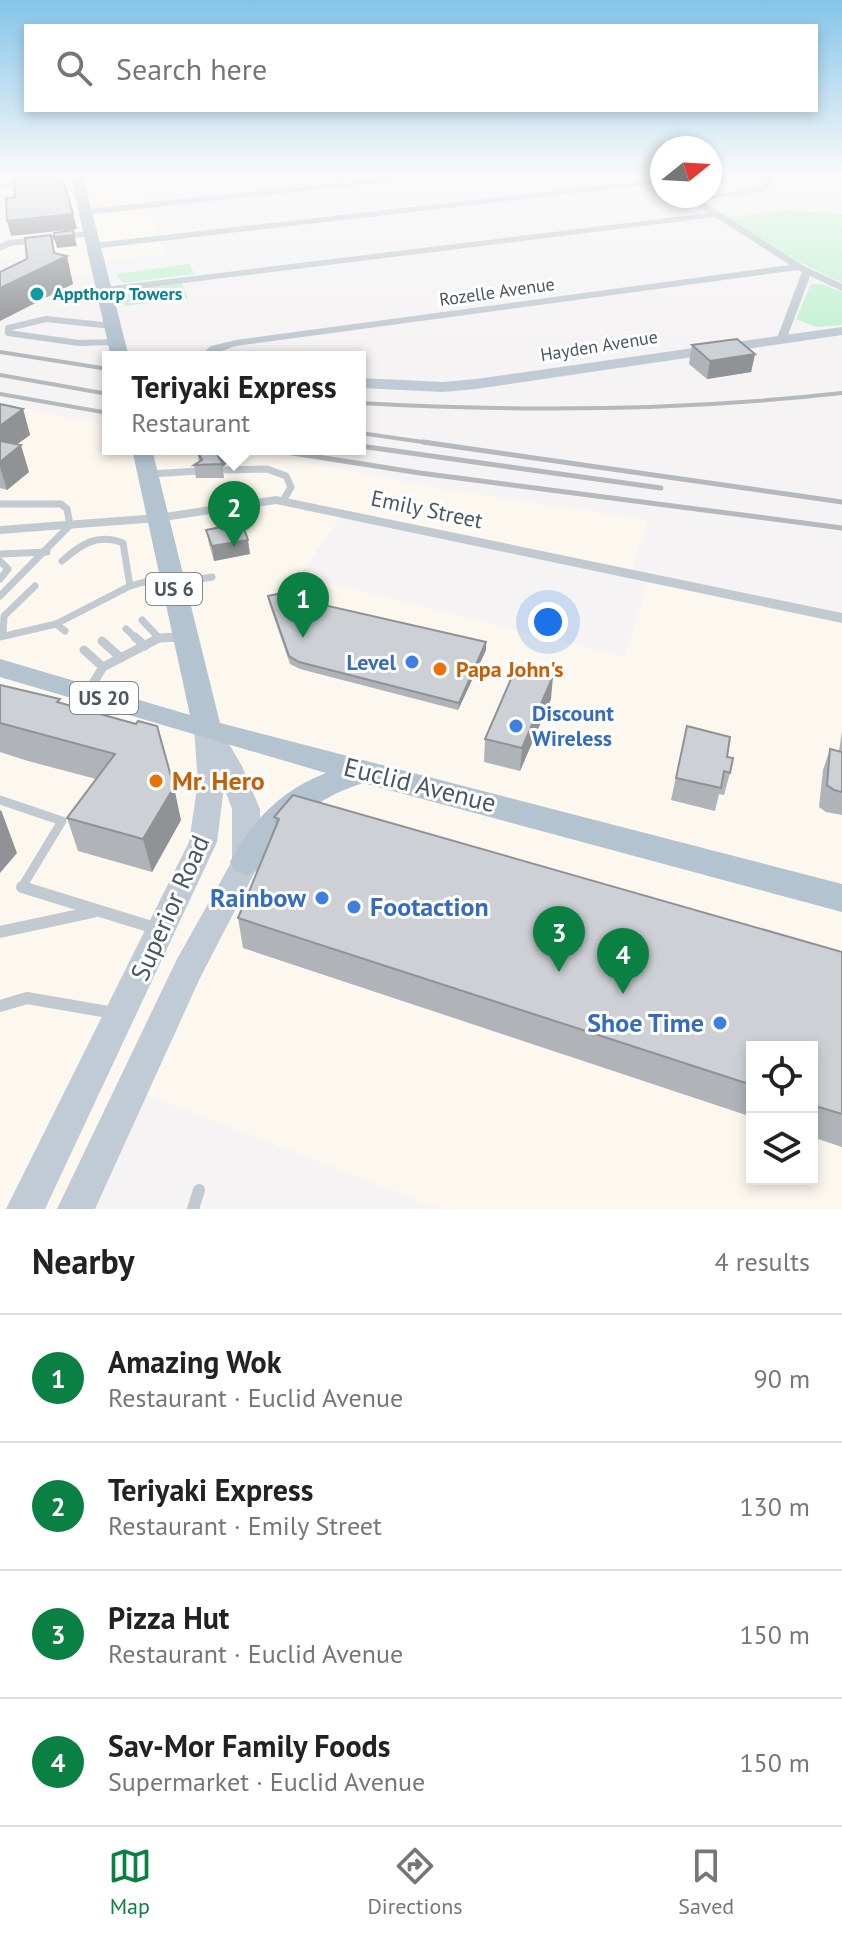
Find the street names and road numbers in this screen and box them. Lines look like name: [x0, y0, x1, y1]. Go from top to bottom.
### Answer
street label: Rozelle Avenue: [438, 272, 556, 311]
street label: Hayden Avenue: [539, 325, 659, 366]
street label: Emily Street: [369, 484, 486, 535]
road number: US 6: [146, 573, 202, 605]
road number: US 20: [70, 682, 138, 714]
street label: Euclid Avenue: [341, 750, 500, 819]
street label: Superior Road: [123, 830, 216, 986]

